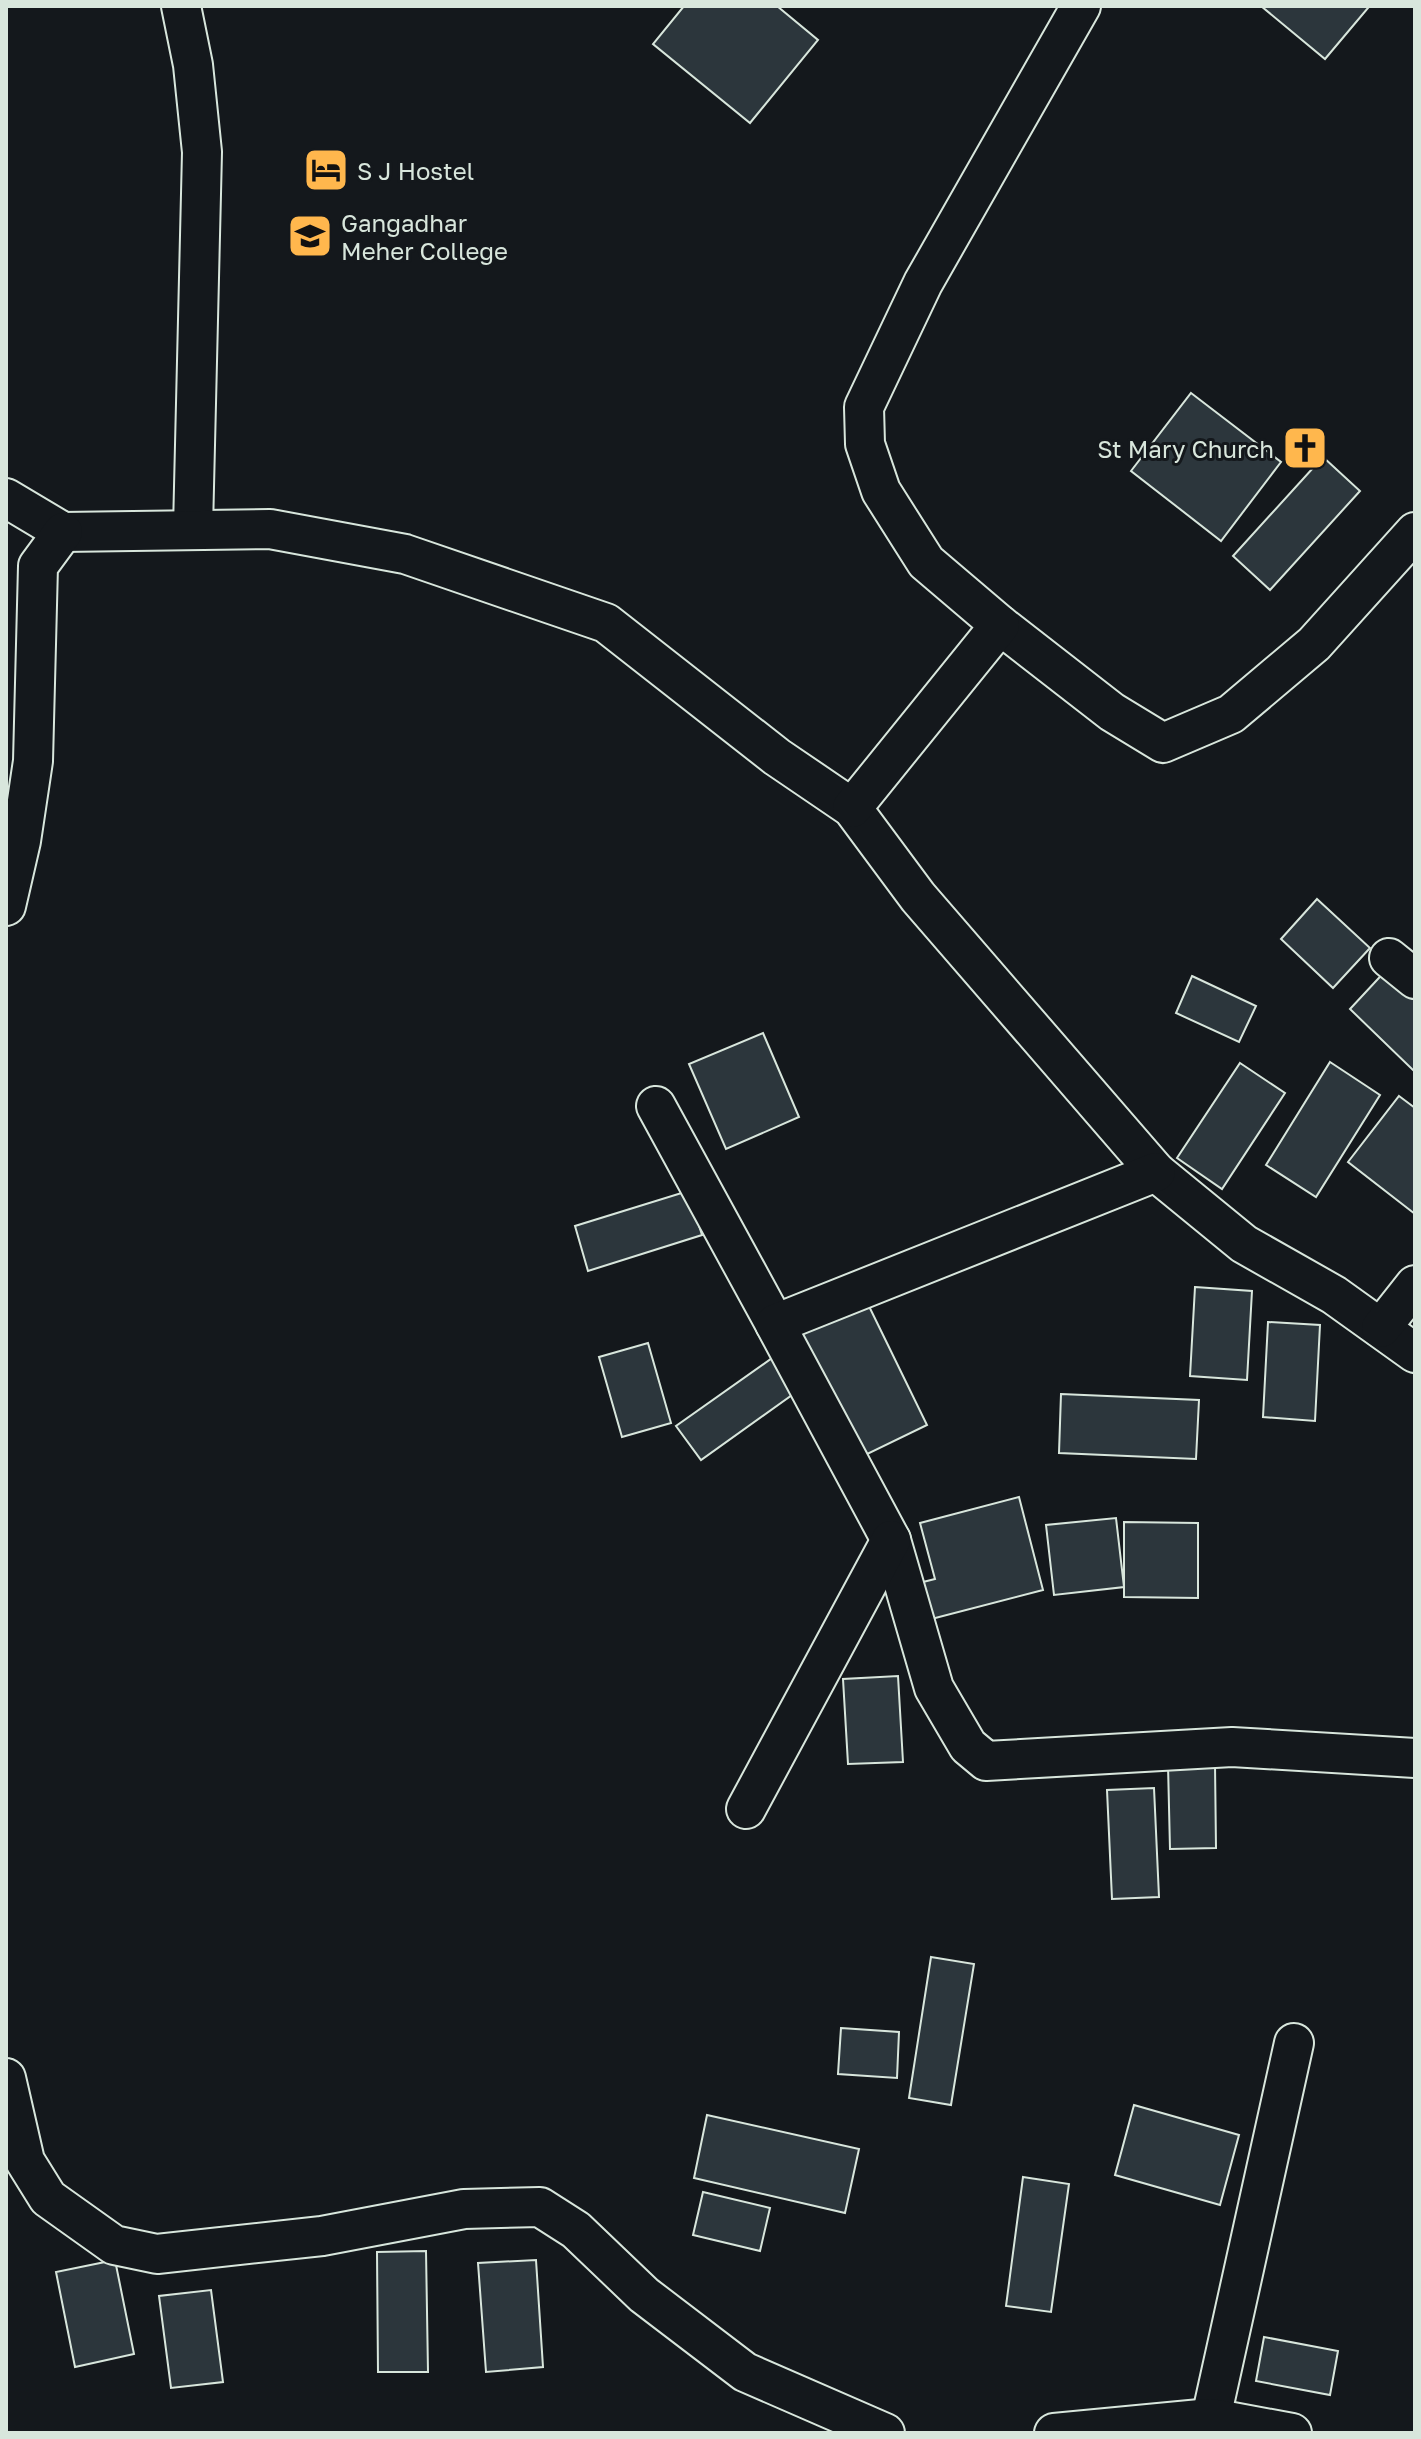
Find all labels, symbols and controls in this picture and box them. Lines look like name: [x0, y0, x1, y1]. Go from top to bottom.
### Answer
hotel icon: S J Hostel: [302, 146, 350, 194]
place label: S J Hostel: [357, 156, 474, 185]
place label: Gangadhar Meher College: [341, 208, 508, 265]
school or university icon: Gangadhar Meher College: [286, 212, 334, 260]
church icon: St Mary Church: [1281, 424, 1329, 472]
place label: St Mary Church: [1097, 434, 1274, 463]

